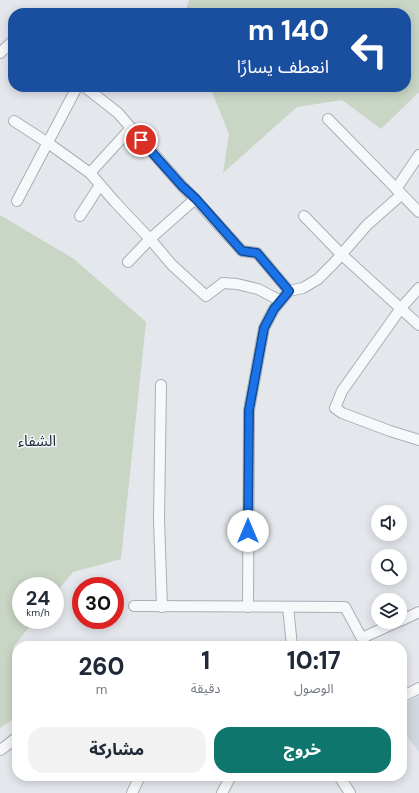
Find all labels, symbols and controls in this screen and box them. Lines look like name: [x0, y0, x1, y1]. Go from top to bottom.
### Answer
text: 140 m: [248, 12, 329, 49]
icon: left: [343, 24, 395, 76]
text: انعطف يسارًا: [237, 55, 329, 79]
pin: [124, 123, 158, 157]
icon: arrive: [130, 129, 152, 151]
district label: الشفاء: [18, 431, 56, 451]
map controls: [371, 505, 407, 629]
button: sound: [371, 505, 407, 541]
position arrow: [227, 510, 269, 552]
button: search: [371, 549, 407, 585]
speed limit sign: 30: [72, 577, 124, 629]
text: 24: [26, 585, 50, 611]
button: layers: [371, 593, 407, 629]
text: km/h: [26, 606, 50, 619]
text: 1: [201, 645, 210, 676]
text: 10:17: [287, 645, 341, 676]
text: 260: [78, 651, 124, 682]
text: دقيقة: [191, 680, 220, 697]
text: الوصول: [294, 680, 333, 697]
text: m: [96, 681, 107, 698]
button: مشاركة: [28, 727, 206, 773]
button: خروج: [214, 727, 391, 773]

